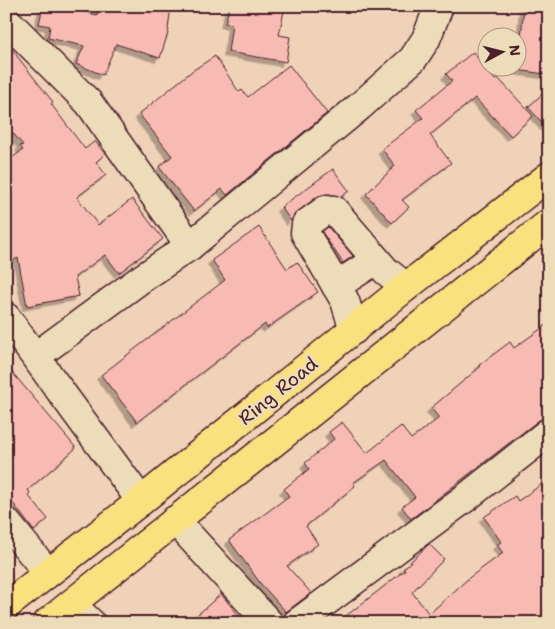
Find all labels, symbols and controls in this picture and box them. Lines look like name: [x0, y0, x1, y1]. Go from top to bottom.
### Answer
north arrow: [478, 28, 528, 78]
text: N: [505, 44, 525, 57]
street label: Ring Road: [233, 351, 323, 431]

